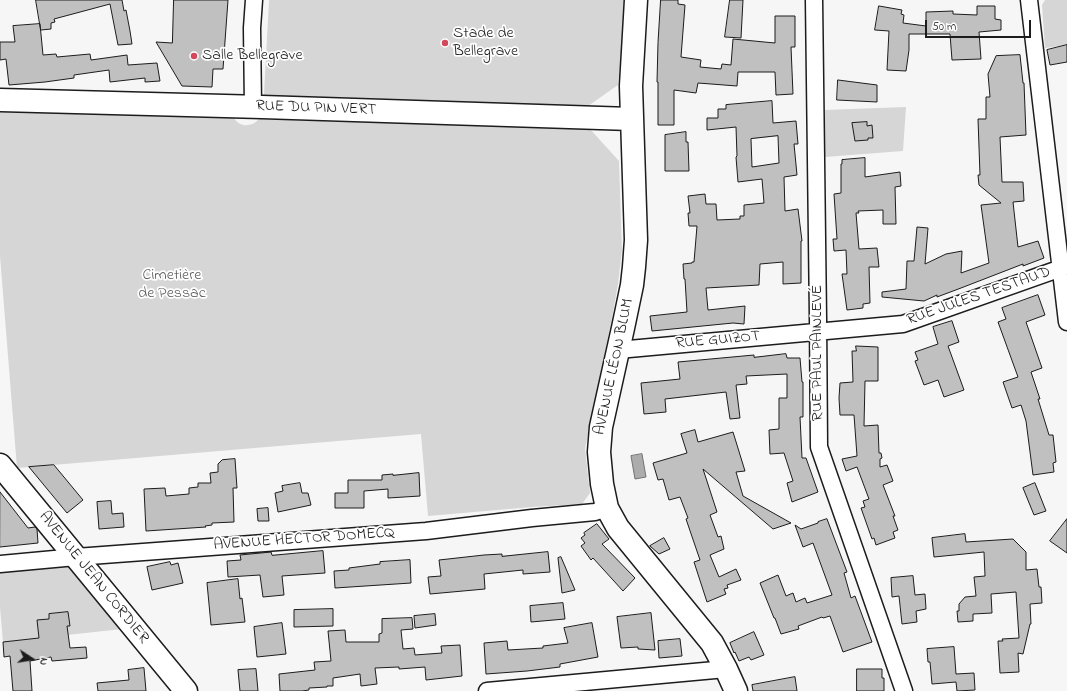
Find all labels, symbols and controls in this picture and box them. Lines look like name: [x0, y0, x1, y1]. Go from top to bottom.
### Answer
scale bar: [927, 12, 1033, 38]
text: 50 m: [932, 18, 956, 36]
place label: Stade de Bellegrave: [453, 24, 518, 62]
marker: Stade de Bellegrave: [440, 38, 450, 48]
place label: Salle Bellegrave: [202, 46, 303, 66]
marker: Salle Bellegrave: [189, 51, 199, 61]
street label: RUE DU PIN VERT: [255, 97, 377, 121]
street label: RUE JULES TESTAUD: [905, 263, 1053, 331]
park label: Cimetière de Pessac: [138, 266, 206, 304]
street label: RUE PAUL PAINLEVÉ: [808, 285, 828, 421]
street label: AVENUE LÉON BLUM: [591, 297, 639, 437]
street label: RUE GUIZOT: [675, 328, 761, 354]
street label: AVENUE JEAN CORDIER: [34, 508, 152, 648]
street label: AVENUE HECTOR DOMECQ: [213, 524, 395, 556]
north arrow: [12, 639, 52, 679]
text: N: [35, 656, 52, 667]

